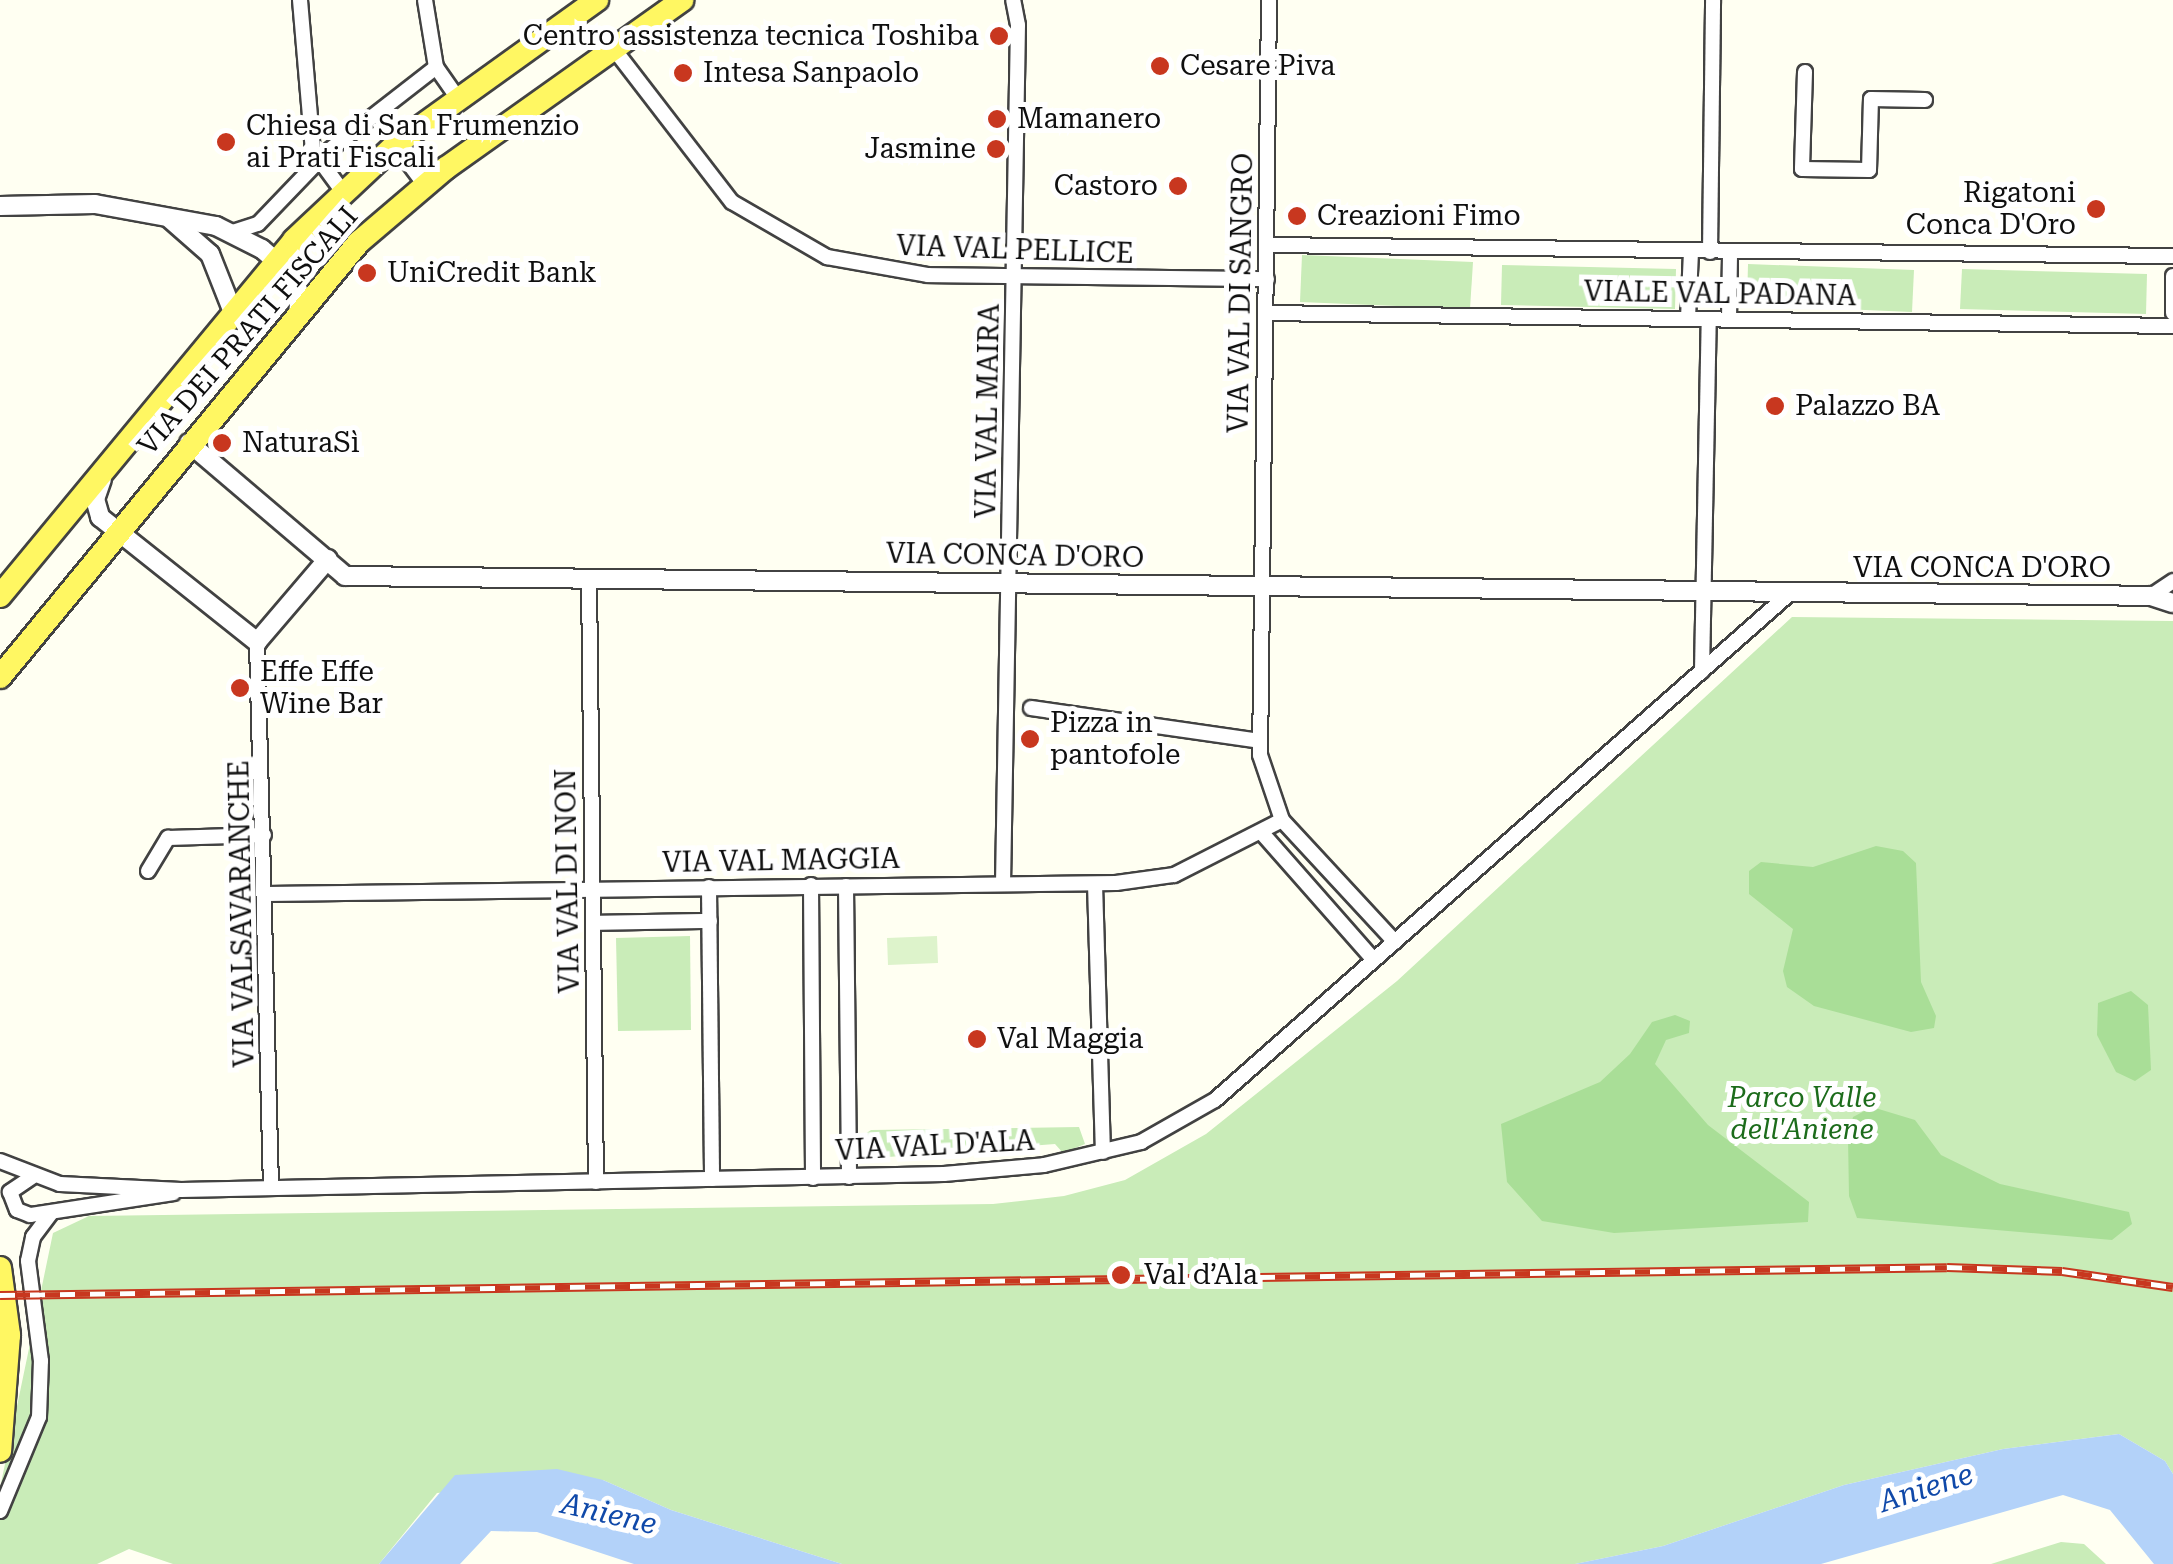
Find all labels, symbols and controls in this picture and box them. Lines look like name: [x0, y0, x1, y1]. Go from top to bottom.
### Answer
place label: Centro assistenza tecnica Toshiba: [523, 19, 979, 53]
marker: Centro assistenza tecnica Toshiba: [988, 25, 1010, 47]
place label: Cesare Piva: [1180, 49, 1335, 83]
marker: Cesare Piva: [1149, 55, 1171, 77]
place label: Intesa Sanpaolo: [703, 56, 919, 90]
marker: Intesa Sanpaolo: [672, 62, 694, 84]
place label: Mamanero: [1017, 102, 1161, 136]
marker: Mamanero: [986, 108, 1008, 130]
place label: Chiesa di San Frumenzio ai Prati Fiscali: [246, 109, 580, 175]
marker: Chiesa di San Frumenzio ai Prati Fiscali: [215, 131, 237, 153]
place label: Jasmine: [865, 132, 976, 166]
marker: Jasmine: [985, 138, 1007, 160]
street label: VIA VAL DI SANGRO: [1222, 153, 1260, 433]
place label: Castoro: [1054, 169, 1158, 203]
marker: Castoro: [1167, 175, 1189, 197]
place label: Rigatoni Conca D'Oro: [1906, 176, 2076, 242]
marker: Rigatoni Conca D'Oro: [2085, 198, 2107, 220]
place label: Creazioni Fimo: [1317, 199, 1521, 233]
street label: VIA DEI PRATI FISCALI: [131, 200, 365, 462]
marker: Creazioni Fimo: [1286, 205, 1308, 227]
street label: VIA VAL PELLICE: [896, 229, 1134, 271]
place label: UniCredit Bank: [387, 256, 596, 290]
marker: UniCredit Bank: [356, 262, 378, 284]
street label: VIALE VAL PADANA: [1583, 275, 1857, 313]
street label: VIA VAL MAIRA: [969, 303, 1007, 519]
place label: Palazzo BA: [1795, 389, 1940, 423]
marker: Palazzo BA: [1764, 395, 1786, 417]
place label: NaturaSì: [242, 426, 360, 460]
marker: NaturaSì: [211, 432, 233, 454]
street label: VIA CONCA D'ORO: [886, 537, 1144, 575]
street label: VIA CONCA D'ORO: [1853, 551, 2111, 585]
place label: Effe Effe Wine Bar: [260, 655, 383, 721]
marker: Effe Effe Wine Bar: [229, 677, 251, 699]
place label: Pizza in pantofole: [1050, 706, 1180, 772]
marker: Pizza in pantofole: [1019, 728, 1041, 750]
street label: VIA VALSAVARANCHE: [223, 760, 261, 1068]
street label: VIA VAL DI NON: [549, 768, 587, 994]
street label: VIA VAL MAGGIA: [662, 842, 900, 880]
place label: Val Maggia: [997, 1022, 1143, 1056]
marker: Val Maggia: [966, 1028, 988, 1050]
park label: Parco Valle dell'Aniene: [1728, 1081, 1876, 1147]
street label: VIA VAL D'ALA: [834, 1124, 1036, 1168]
place label: Val d’Ala: [1144, 1258, 1258, 1292]
marker: Val d’Ala: [1108, 1262, 1134, 1288]
water label: Aniene: [1874, 1456, 1978, 1520]
water label: Aniene: [558, 1486, 660, 1542]

